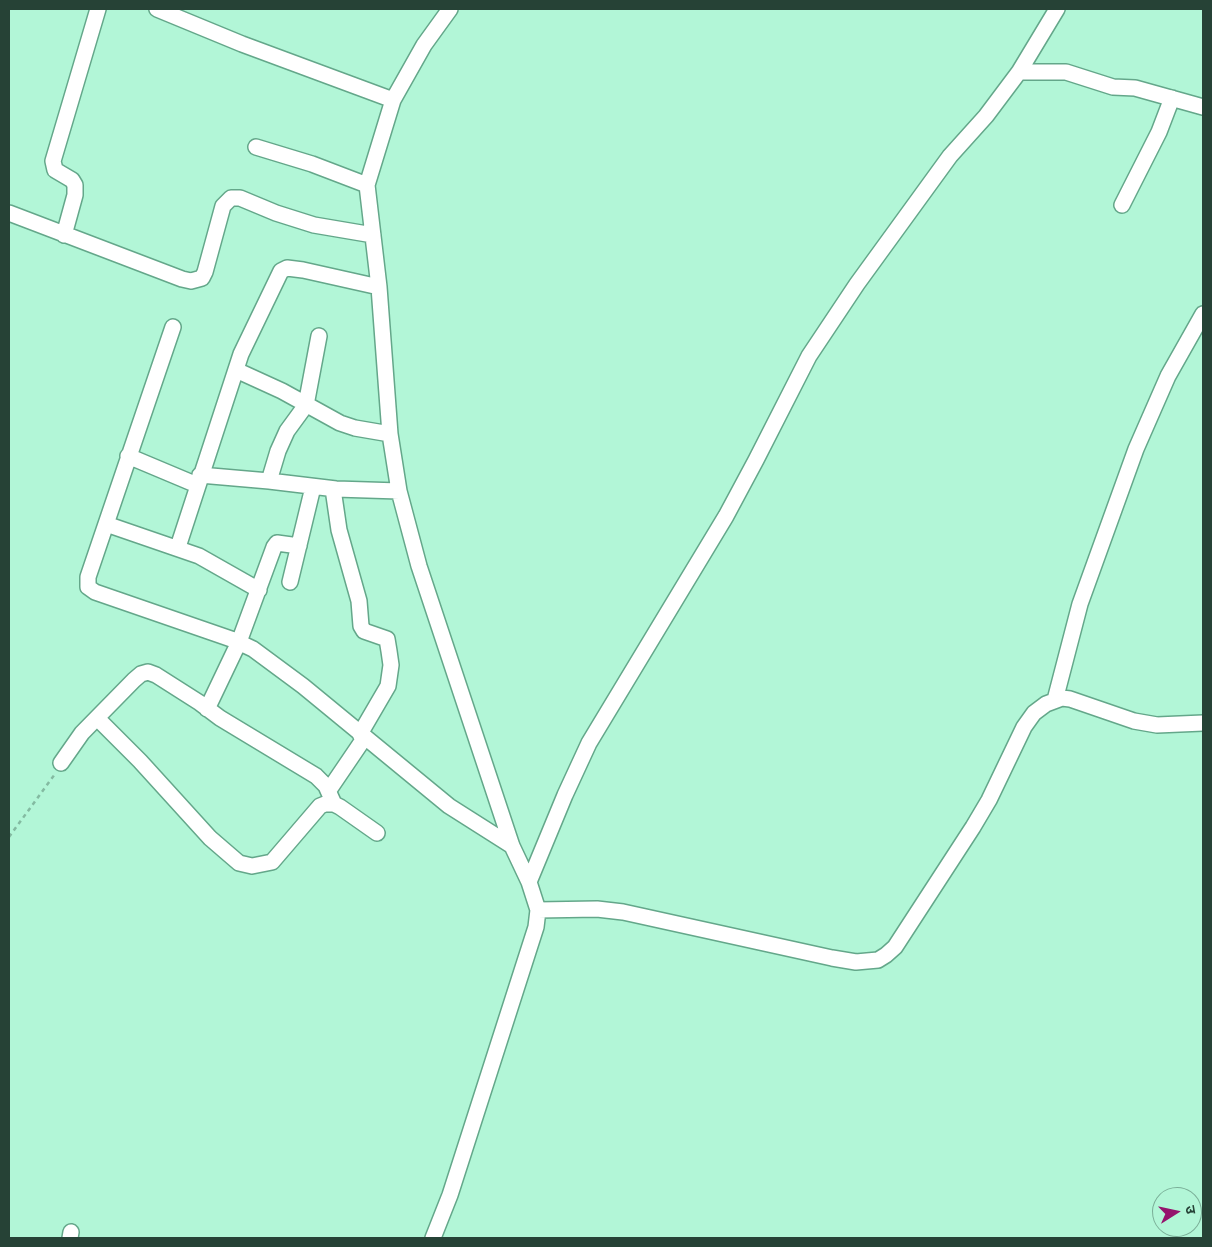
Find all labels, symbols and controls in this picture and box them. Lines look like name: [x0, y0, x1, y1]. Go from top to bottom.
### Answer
north arrow: [1152, 1187, 1202, 1237]
text: उ: [1182, 1204, 1199, 1215]

